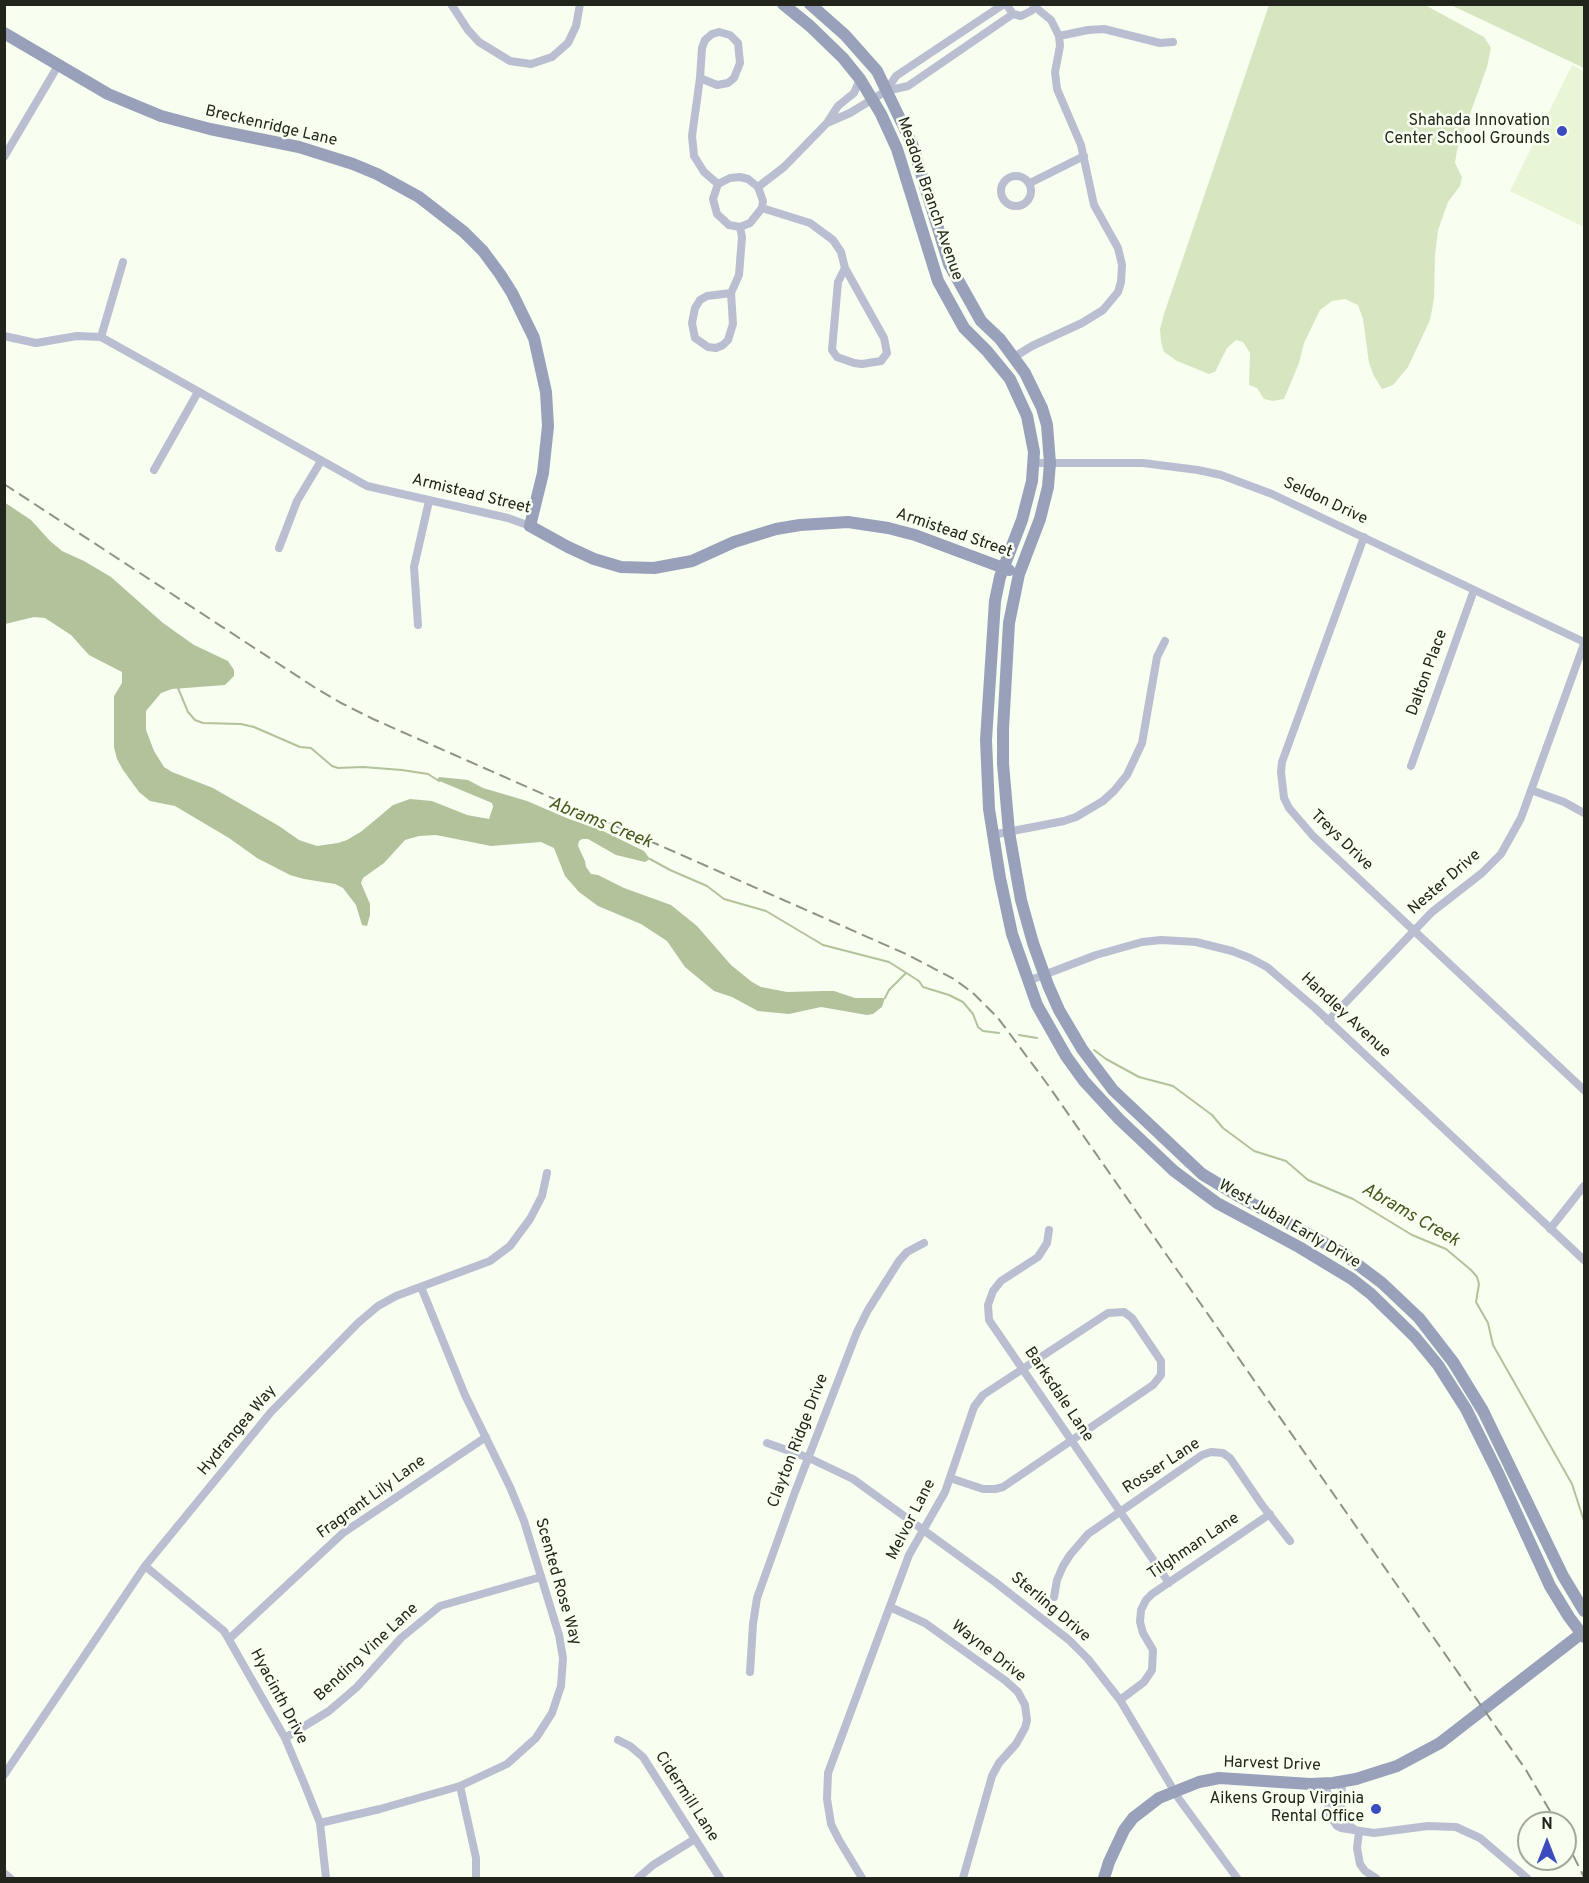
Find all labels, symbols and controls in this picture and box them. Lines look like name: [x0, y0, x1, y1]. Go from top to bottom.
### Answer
street label: Breckenridge Lane: [203, 102, 339, 152]
place label: Shahada Innovation Center School Grounds: [1384, 112, 1550, 150]
street label: Meadow Branch Avenue: [892, 115, 966, 283]
marker: Shahada Innovation Center School Grounds: [1555, 124, 1569, 138]
street label: Armistead Street: [410, 471, 532, 519]
street label: Seldon Drive: [1280, 474, 1370, 530]
street label: Armistead Street: [893, 505, 1015, 563]
street label: Dalton Place: [1404, 627, 1452, 719]
water label: Abrams Creek: [545, 794, 655, 854]
street label: Treys Drive: [1306, 807, 1376, 875]
street label: Nester Drive: [1405, 846, 1485, 920]
street label: Handley Avenue: [1296, 969, 1394, 1063]
street label: West Jubal Early Drive: [1215, 1177, 1363, 1273]
water label: Abrams Creek: [1357, 1179, 1463, 1253]
street label: Barksdale Lane: [1019, 1344, 1097, 1446]
street label: Clayton Ridge Drive: [765, 1371, 833, 1511]
street label: Hydrangea Way: [195, 1382, 281, 1480]
street label: Rosser Lane: [1120, 1435, 1204, 1499]
street label: Fragrant Lily Lane: [314, 1452, 430, 1544]
street label: Melvor Lane: [883, 1476, 941, 1564]
street label: Tilghman Lane: [1145, 1509, 1243, 1585]
street label: Scented Rose Way: [530, 1516, 584, 1648]
street label: Sterling Drive: [1006, 1569, 1094, 1647]
street label: Bending Vine Lane: [311, 1600, 423, 1706]
street label: Wayne Drive: [947, 1617, 1029, 1687]
street label: Hyacinth Drive: [245, 1646, 311, 1748]
street label: Cidermill Lane: [650, 1748, 722, 1846]
street label: Harvest Drive: [1223, 1754, 1321, 1776]
place label: Aikens Group Virginia Rental Office: [1209, 1790, 1364, 1828]
marker: Aikens Group Virginia Rental Office: [1369, 1802, 1383, 1816]
north arrow: [1517, 1811, 1577, 1871]
text: N: [1541, 1815, 1553, 1835]

